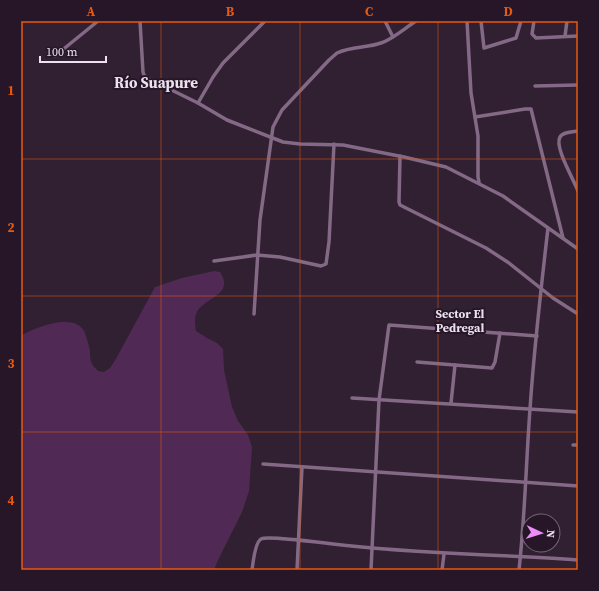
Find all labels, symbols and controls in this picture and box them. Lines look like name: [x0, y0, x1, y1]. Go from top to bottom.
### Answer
text: A: [87, 3, 96, 20]
text: B: [226, 3, 235, 20]
text: C: [365, 3, 373, 20]
text: D: [503, 3, 513, 20]
scale bar: [40, 38, 106, 64]
text: 100 m: [46, 44, 78, 60]
district label: Río Suapure: [114, 72, 198, 93]
text: 1: [7, 82, 15, 99]
text: 2: [7, 219, 15, 236]
district label: Sector El Pedregal: [435, 306, 485, 336]
text: 3: [7, 355, 15, 372]
text: 4: [7, 492, 15, 509]
north arrow: [521, 513, 561, 553]
text: N: [543, 529, 558, 538]

